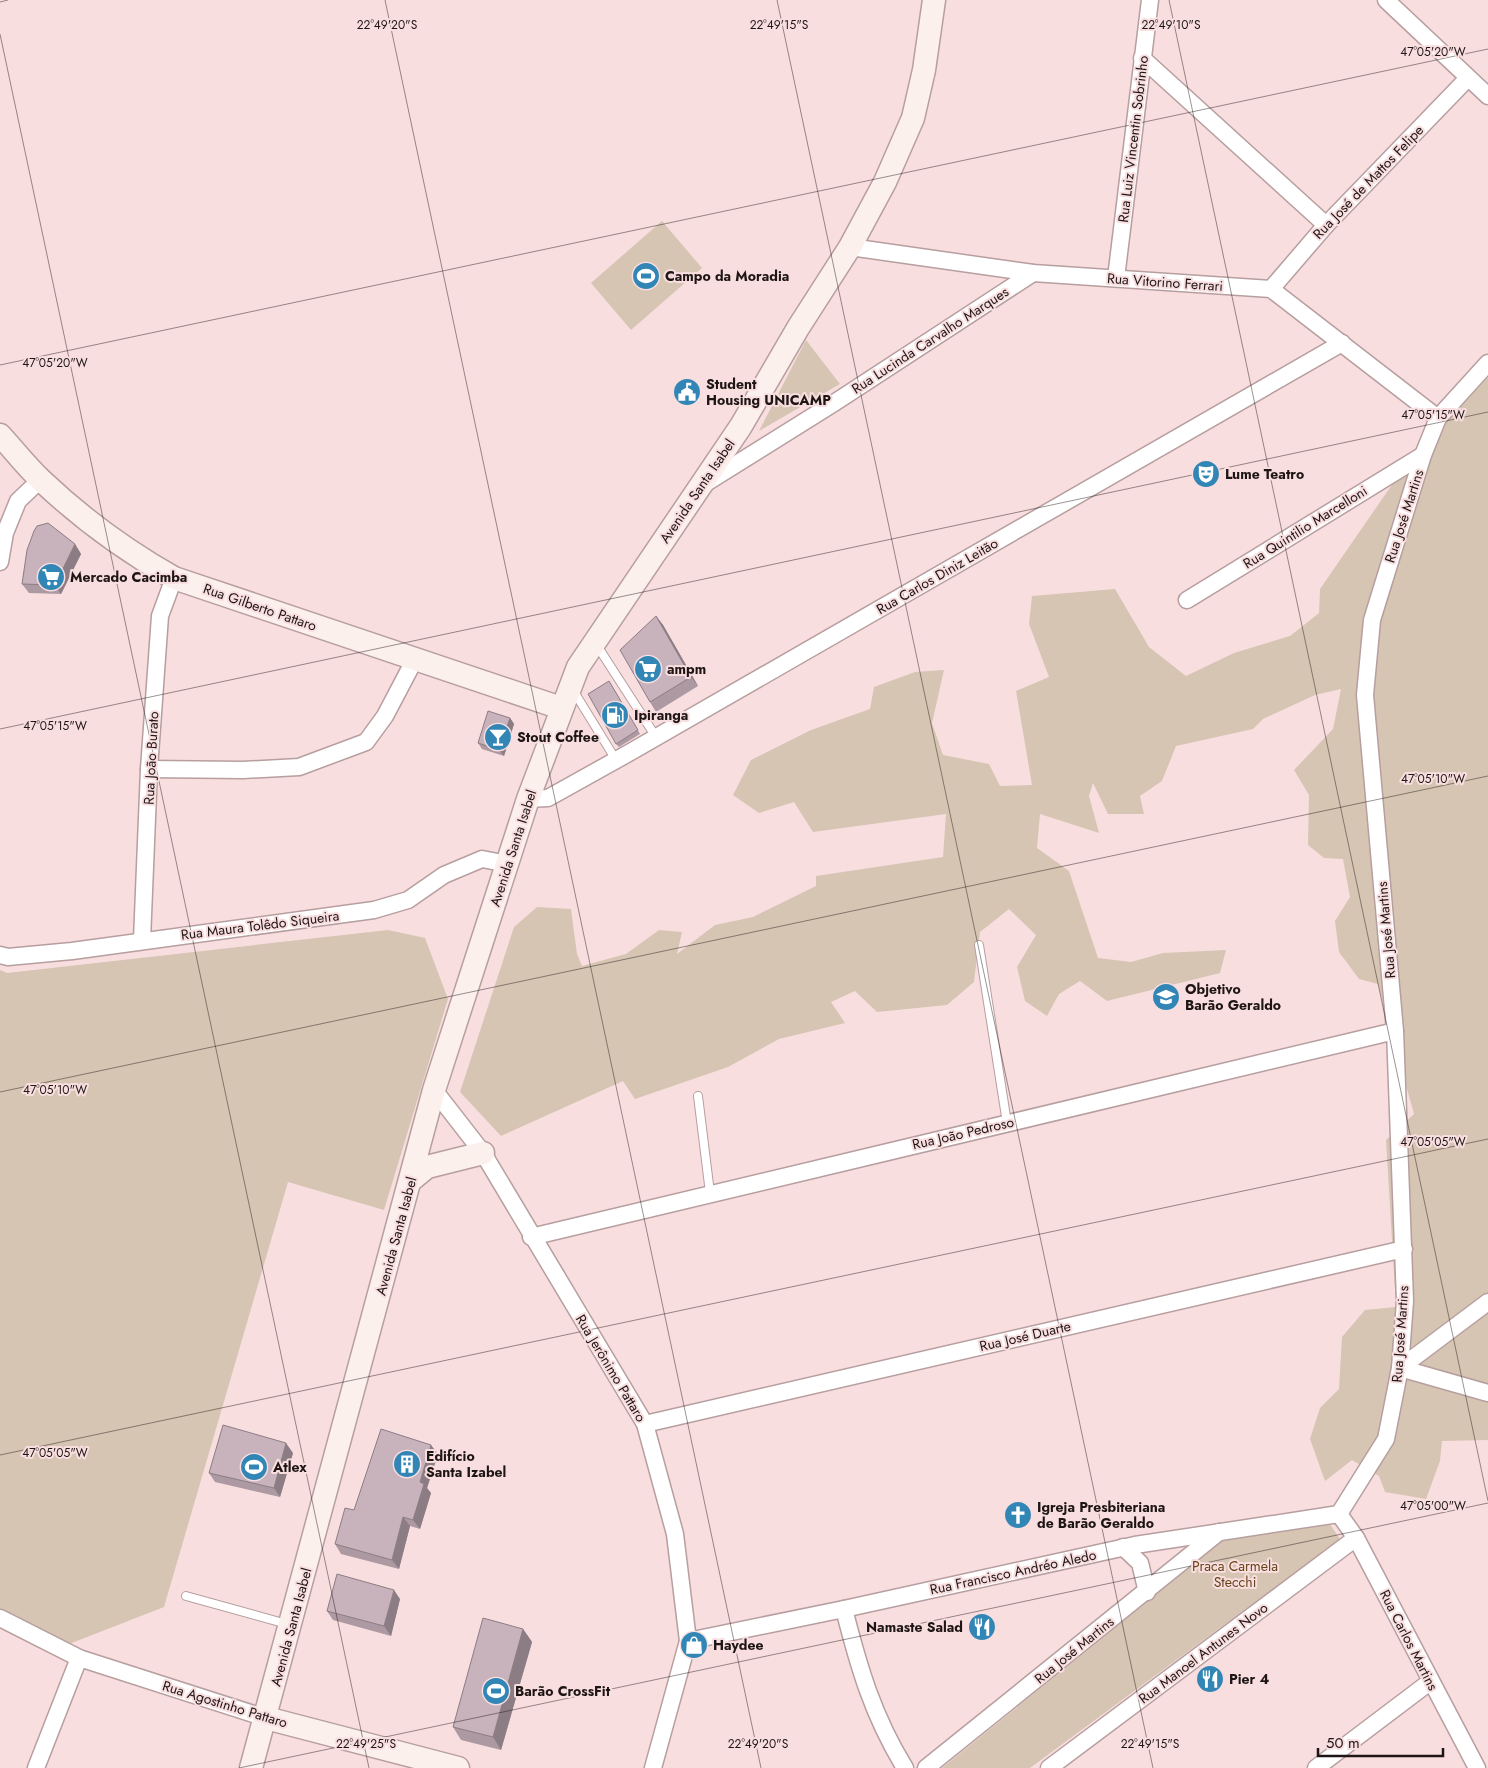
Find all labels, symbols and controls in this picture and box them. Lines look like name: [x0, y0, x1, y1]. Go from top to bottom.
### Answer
text: 22°49'20"S: [357, 16, 418, 34]
text: 22°49'15"S: [750, 16, 809, 34]
text: 22°49'10"S: [1141, 16, 1201, 34]
text: 47°05'20"W: [1400, 43, 1466, 61]
street label: Rua Luiz Vincentin Sobrinho: [1113, 54, 1153, 224]
street label: Rua José de Mattos Felipe: [1308, 120, 1428, 244]
sports icon: Campo da Moradia: [631, 261, 661, 291]
place label: Campo da Moradia: [665, 266, 789, 286]
street label: Rua Vitorino Ferrari: [1106, 268, 1224, 296]
street label: Rua Lucinda Carvalho Marques: [847, 281, 1013, 398]
text: 47°05'20"W: [22, 354, 88, 372]
place label: Student Housing UNICAMP: [706, 374, 831, 410]
public building icon: Student Housing UNICAMP: [672, 377, 702, 407]
text: 47°05'15"W: [1401, 406, 1465, 424]
street label: Avenida Santa Isabel: [655, 435, 739, 547]
theatre icon: Lume Teatro: [1191, 459, 1221, 489]
place label: Lume Teatro: [1225, 464, 1304, 484]
street label: Rua José Martins: [1379, 466, 1429, 565]
street label: Rua Quintilio Marcelloni: [1239, 481, 1371, 573]
street label: Rua Carlos Diniz Leitão: [872, 533, 1002, 619]
supermarket icon: Mercado Cacimba: [36, 562, 66, 592]
place label: Mercado Cacimba: [70, 567, 187, 587]
street label: Rua Gilberto Pattaro: [201, 578, 320, 636]
supermarket icon: ampm: [633, 654, 663, 684]
place label: ampm: [667, 659, 706, 679]
fuel station icon: Ipiranga: [600, 700, 630, 730]
place label: Ipiranga: [634, 705, 688, 725]
street label: Rua João Burato: [139, 710, 163, 805]
text: 47°05'15"W: [23, 717, 87, 735]
bar icon: Stout Coffee: [483, 722, 513, 752]
place label: Stout Coffee: [517, 727, 599, 747]
text: 47°05'10"W: [1401, 770, 1465, 788]
street label: Avenida Santa Isabel: [485, 787, 541, 909]
street label: Rua José Martins: [1372, 880, 1400, 979]
street label: Rua Maura Tolêdo Siqueira: [180, 905, 340, 945]
place label: Objetivo Barão Geraldo: [1185, 979, 1281, 1015]
school or university icon: Objetivo Barão Geraldo: [1151, 982, 1181, 1012]
text: 47°05'10"W: [23, 1081, 87, 1099]
street label: Rua João Pedroso: [910, 1112, 1016, 1154]
text: 47°05'05"W: [1400, 1133, 1466, 1151]
street label: Avenida Santa Isabel: [371, 1175, 421, 1297]
street label: Rua José Martins: [1387, 1285, 1413, 1383]
street label: Rua Jerônimo Pattaro: [571, 1310, 651, 1426]
street label: Rua José Duarte: [977, 1316, 1073, 1356]
text: 47°05'05"W: [22, 1444, 88, 1462]
place label: Edifício Santa Izabel: [426, 1446, 506, 1482]
building icon: Edifício Santa Izabel: [392, 1449, 422, 1479]
sports icon: Atlex: [239, 1452, 269, 1482]
place label: Atlex: [272, 1457, 307, 1477]
place label: Igreja Presbiteriana de Barão Geraldo: [1037, 1497, 1165, 1533]
text: 47°05'00"W: [1400, 1497, 1466, 1515]
church icon: Igreja Presbiteriana de Barão Geraldo: [1003, 1500, 1033, 1530]
street label: Rua Francisco Andréo Aledo: [928, 1544, 1098, 1599]
park label: Praca Carmela Stecchi: [1192, 1556, 1278, 1592]
street label: Avenida Santa Isabel: [266, 1566, 316, 1688]
street label: Rua Carlos Martins: [1375, 1586, 1443, 1694]
street label: Rua Manoel Antunes Novo: [1134, 1597, 1272, 1708]
street label: Rua José Martins: [1030, 1611, 1118, 1688]
restaurant icon: Namaste Salad: [967, 1612, 997, 1642]
place label: Namaste Salad: [866, 1617, 963, 1637]
shop icon: Haydee: [679, 1630, 709, 1660]
place label: Haydee: [713, 1635, 763, 1655]
restaurant icon: Pier 4: [1195, 1664, 1225, 1694]
place label: Pier 4: [1229, 1669, 1270, 1689]
street label: Rua Agostinho Pattaro: [160, 1675, 290, 1733]
sports icon: Barão CrossFit: [481, 1676, 511, 1706]
place label: Barão CrossFit: [515, 1681, 611, 1701]
scale bar: [1318, 1726, 1443, 1758]
text: 50 m: [1326, 1732, 1360, 1754]
text: 22°49'25"S: [336, 1735, 396, 1753]
text: 22°49'20"S: [728, 1735, 789, 1753]
text: 22°49'15"S: [1121, 1735, 1180, 1753]

